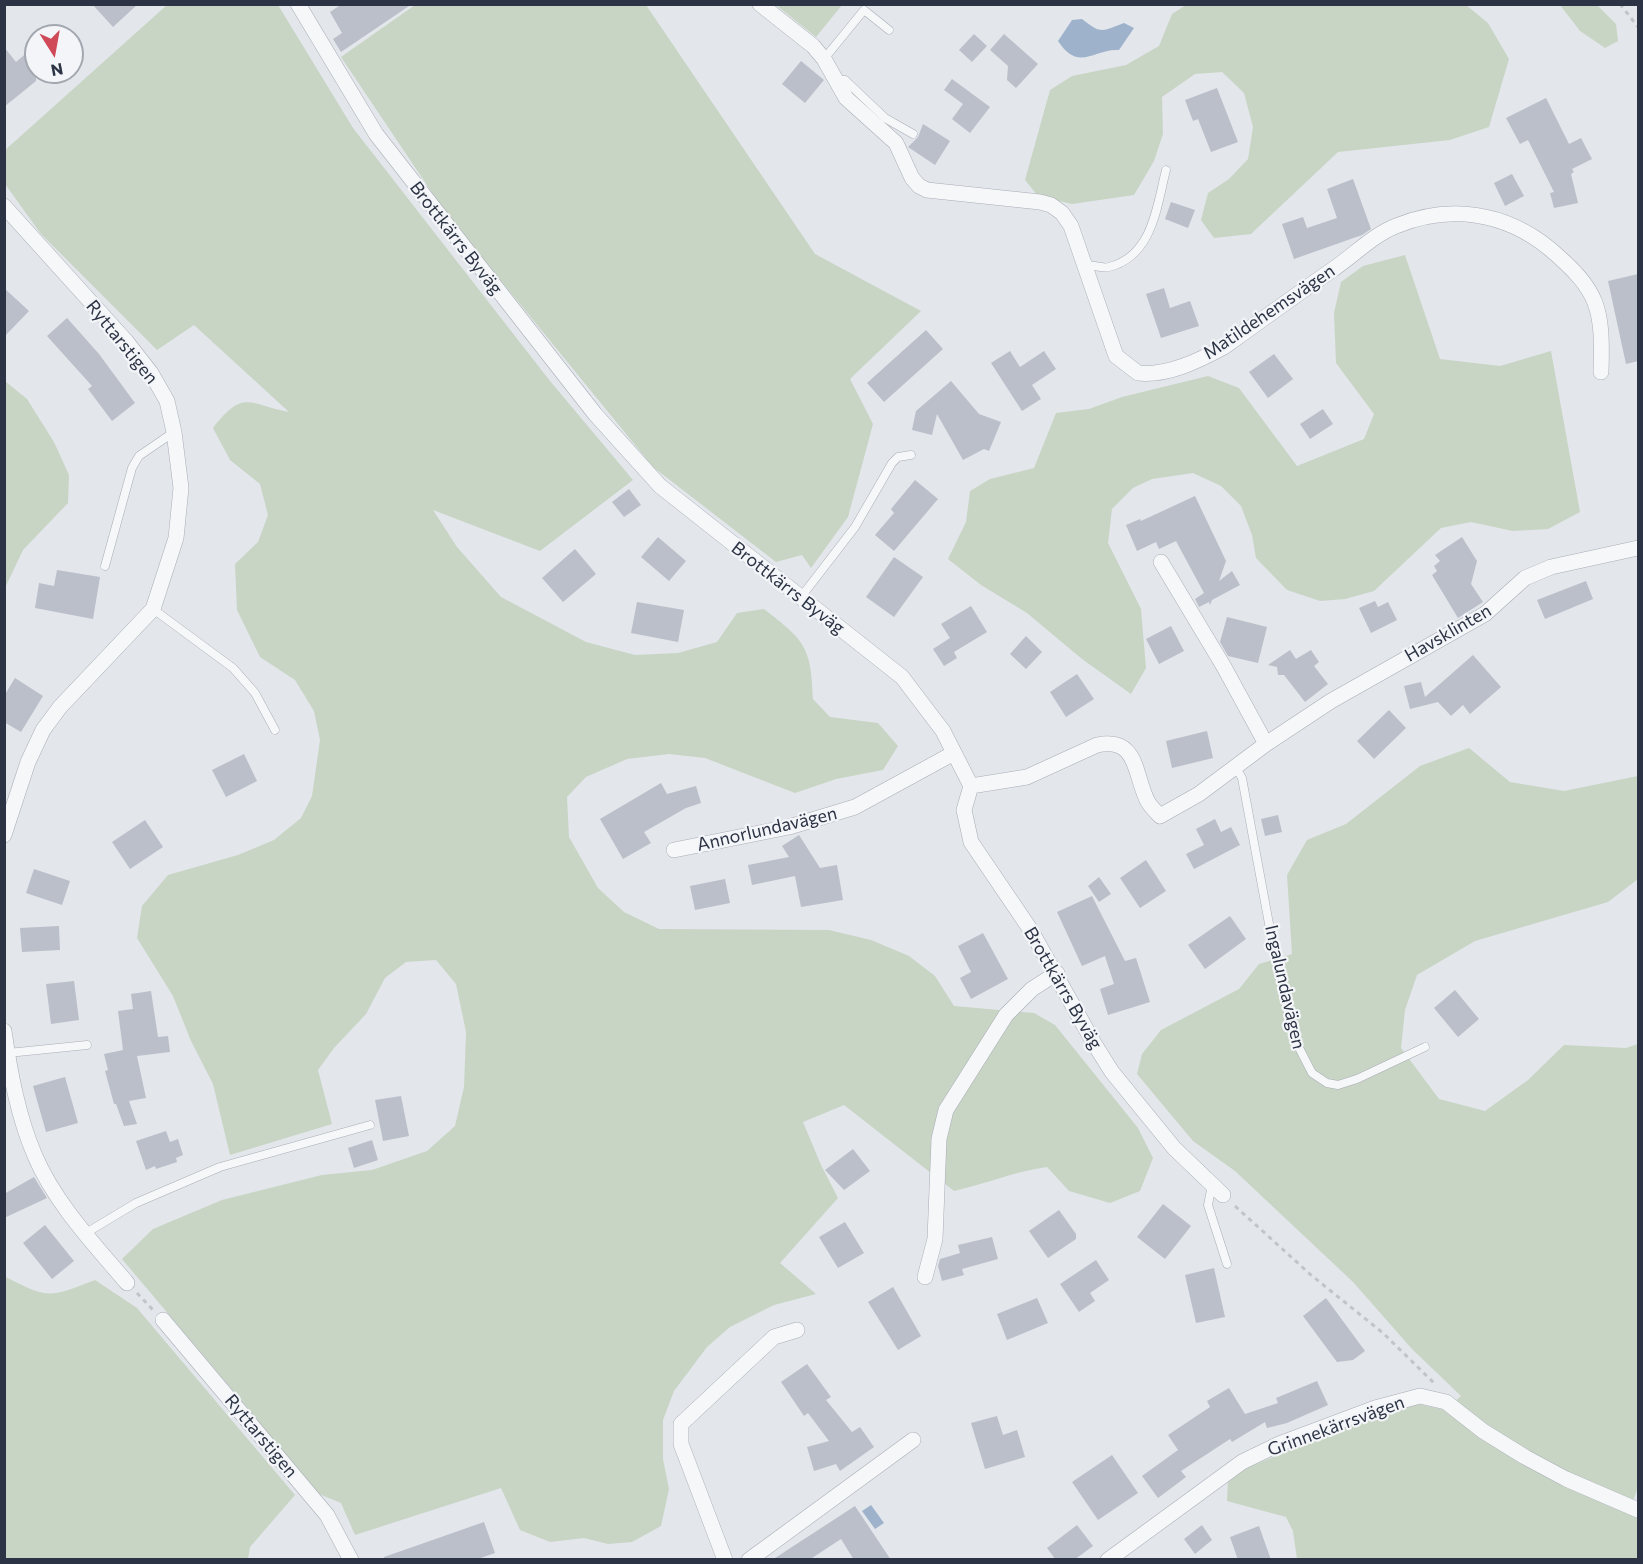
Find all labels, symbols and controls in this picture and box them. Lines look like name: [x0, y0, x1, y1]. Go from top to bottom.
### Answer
north arrow: [24, 24, 84, 84]
text: N: [49, 60, 65, 81]
street label: Brottkärrs Byväg: [405, 177, 507, 299]
street label: Matildehemsvägen: [1199, 260, 1339, 364]
street label: Ryttarstigen: [82, 296, 162, 388]
street label: Brottkärrs Byväg: [727, 537, 849, 639]
street label: Havsklinten: [1401, 600, 1495, 666]
street label: Annorlundavägen: [695, 802, 839, 856]
street label: Brottkärrs Byväg: [1019, 923, 1107, 1053]
street label: Ingalundavägen: [1260, 923, 1310, 1051]
street label: Ryttarstigen: [220, 1390, 302, 1482]
street label: Grinnekärrsvägen: [1265, 1391, 1407, 1461]

